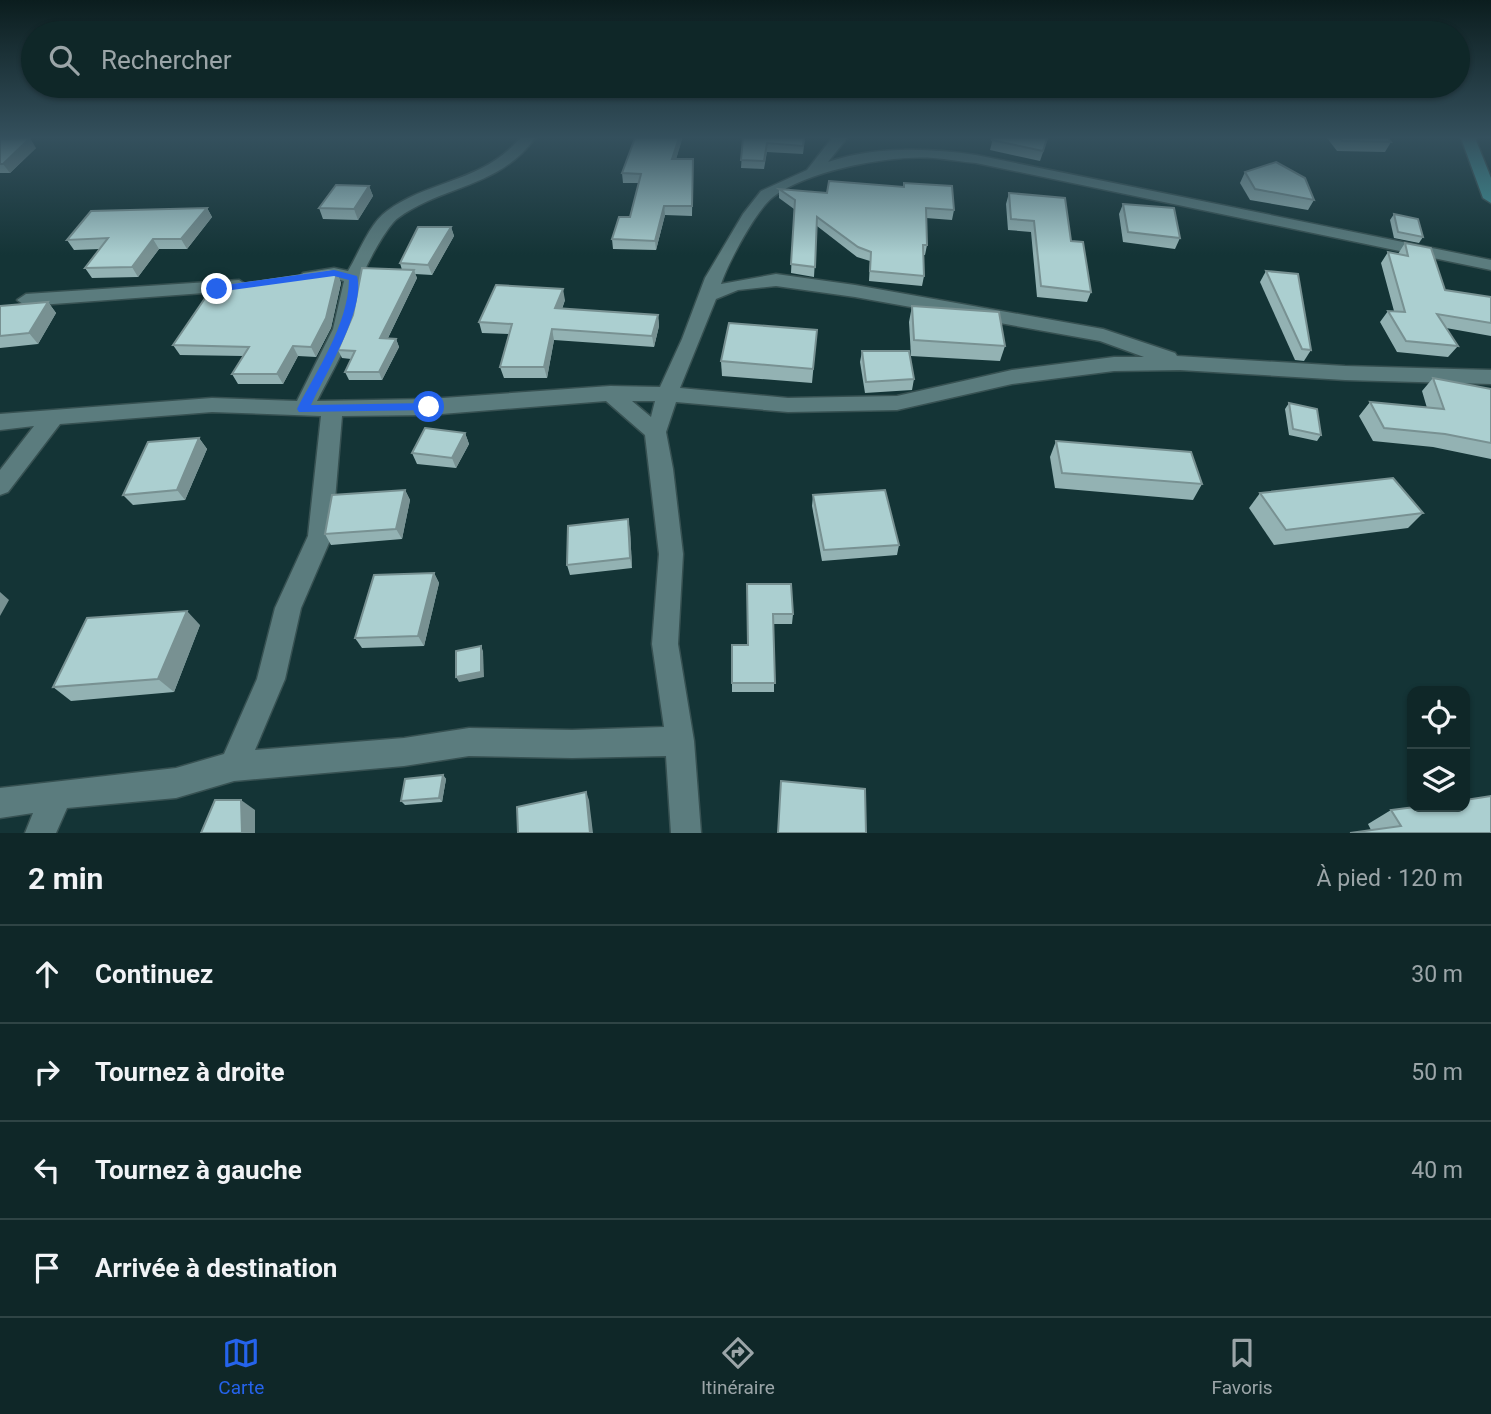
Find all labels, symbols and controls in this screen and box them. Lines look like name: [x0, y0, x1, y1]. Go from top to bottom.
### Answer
search box: [21, 21, 1470, 98]
icon: search: [45, 41, 83, 79]
text: Rechercher: [101, 45, 232, 75]
route end: [201, 273, 232, 304]
route start: [413, 391, 444, 422]
map controls: [1407, 686, 1470, 812]
button: locate: [1407, 686, 1470, 749]
button: layers: [1407, 749, 1470, 812]
text: 2 min: [28, 861, 103, 896]
text: À pied · 120 m: [1317, 865, 1463, 892]
icon: ahead: [28, 955, 66, 993]
text: Continuez: [95, 959, 213, 989]
text: 30 m: [1411, 961, 1463, 988]
icon: right: [28, 1053, 66, 1091]
text: Tournez à droite: [95, 1057, 285, 1087]
text: 50 m: [1411, 1059, 1463, 1086]
icon: left: [28, 1151, 66, 1189]
text: Tournez à gauche: [95, 1155, 302, 1185]
text: 40 m: [1411, 1157, 1463, 1184]
icon: arrive: [28, 1249, 66, 1287]
text: Arrivée à destination: [95, 1253, 337, 1283]
tab: Carte: [218, 1334, 264, 1399]
tab: Itinéraire: [701, 1334, 775, 1399]
tab: Favoris: [1211, 1334, 1273, 1399]

